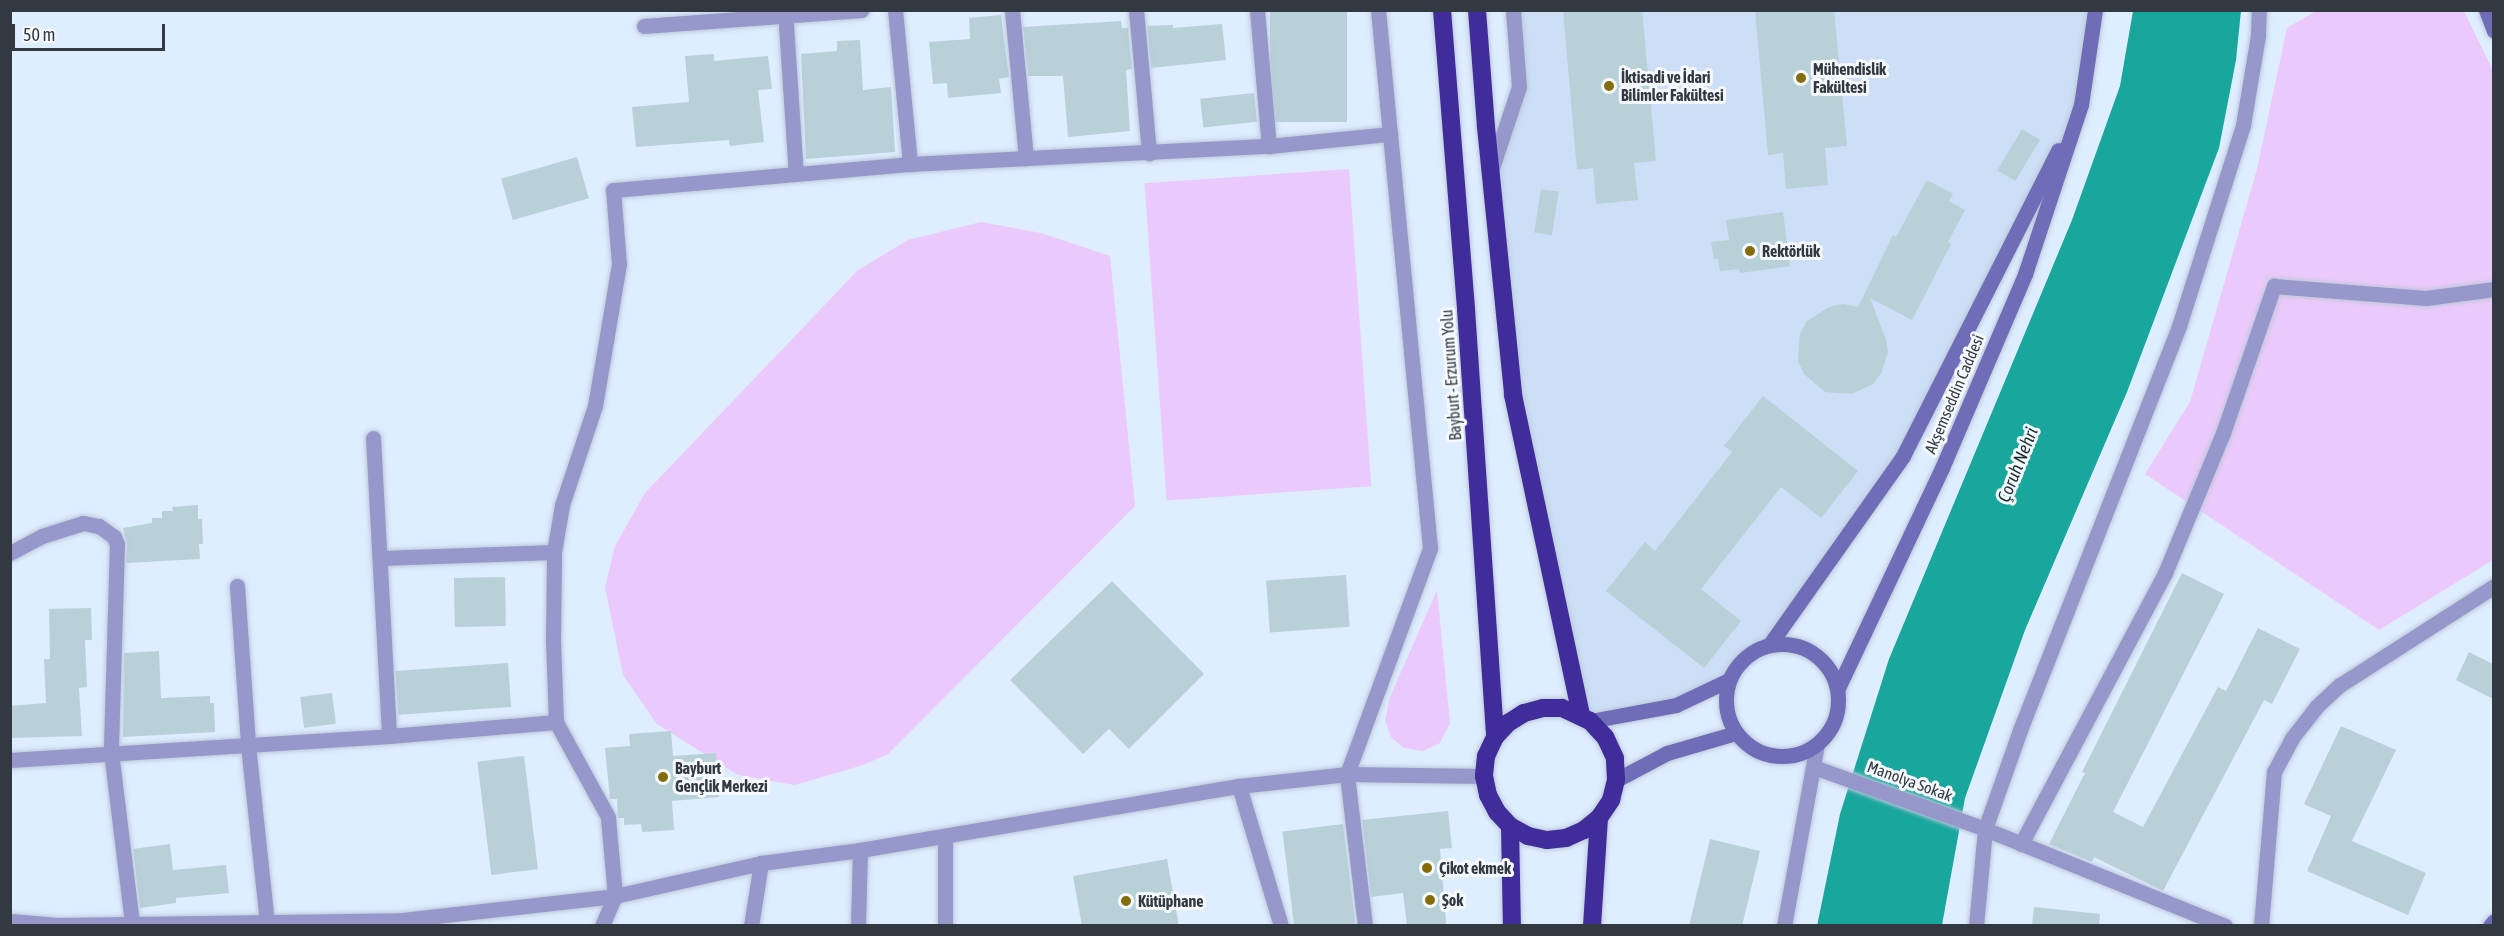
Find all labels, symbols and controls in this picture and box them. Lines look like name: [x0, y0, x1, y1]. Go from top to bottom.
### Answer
scale bar: [15, 12, 168, 50]
text: 50 m: [23, 24, 55, 45]
place label: Mühendislik Fakültesi: [1813, 59, 1886, 97]
place label: İktisadi ve İdari Bilimler Fakültesi: [1621, 67, 1724, 105]
marker: Mühendislik Fakültesi: [1794, 71, 1808, 85]
marker: İktisadi ve İdari Bilimler Fakültesi: [1602, 79, 1616, 93]
place label: Rektörlük: [1762, 241, 1820, 261]
marker: Rektörlük: [1743, 244, 1757, 258]
street label: Bayburt - Erzurum Yolu: [1437, 309, 1465, 441]
street label: Akşemseddin Caddesi: [1920, 332, 1988, 456]
water label: Çoruh Nehri: [1993, 424, 2043, 506]
street label: Manolya Sokak: [1865, 757, 1955, 805]
place label: Bayburt Gençlik Merkezi: [675, 758, 768, 796]
marker: Bayburt Gençlik Merkezi: [656, 770, 670, 784]
place label: Çikot ekmek: [1439, 858, 1511, 878]
marker: Çikot ekmek: [1420, 861, 1434, 875]
place label: Şok: [1442, 890, 1463, 910]
place label: Kütüphane: [1138, 891, 1204, 911]
marker: Şok: [1423, 893, 1437, 907]
marker: Kütüphane: [1119, 894, 1133, 908]

